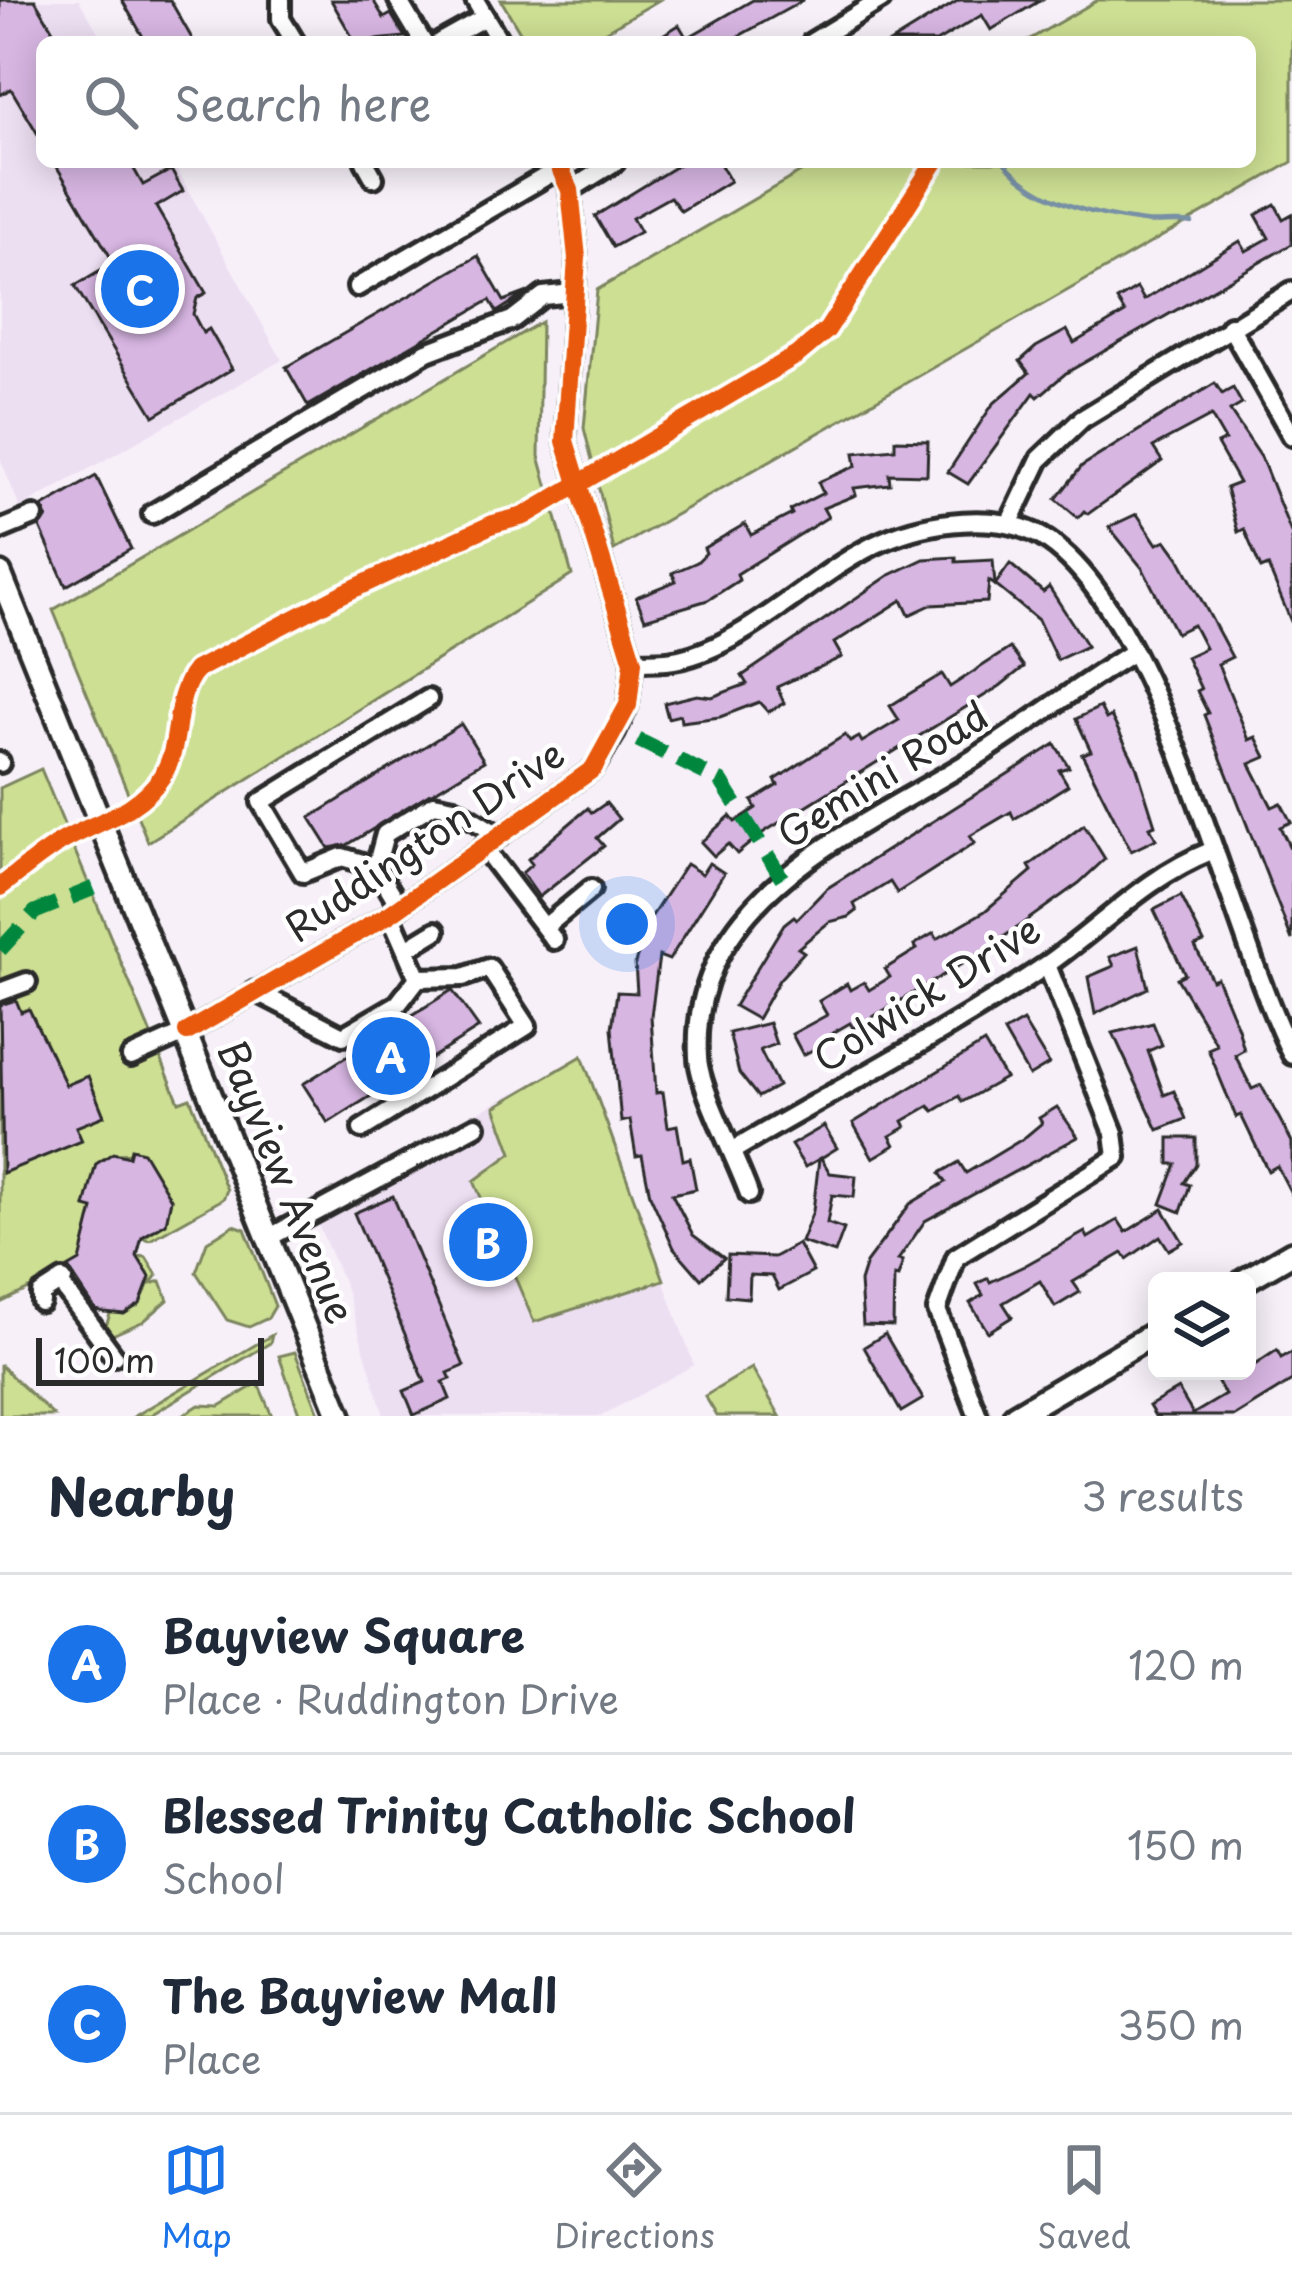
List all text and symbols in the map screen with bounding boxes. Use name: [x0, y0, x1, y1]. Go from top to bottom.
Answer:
search box: [36, 36, 1256, 168]
text: Search here: [174, 68, 431, 136]
icon: search: [78, 69, 144, 135]
pin: C: [101, 244, 179, 334]
street label: Gemini Road: [765, 685, 999, 861]
street label: Ruddington Drive: [272, 723, 575, 954]
your location: [597, 894, 657, 954]
street label: Colwick Drive: [801, 898, 1051, 1085]
pin: A: [352, 1011, 430, 1101]
street label: Bayview Avenue: [205, 1030, 372, 1332]
pin: B: [449, 1197, 527, 1287]
map controls: [1148, 1272, 1256, 1380]
button: layers: [1148, 1272, 1256, 1380]
scale bar: [36, 1332, 264, 1385]
text: 100 m: [54, 1334, 155, 1384]
text: Nearby: [48, 1456, 235, 1533]
text: 3 results: [1081, 1465, 1244, 1524]
text: Bayview Square: [162, 1600, 525, 1668]
text: A: [72, 1634, 102, 1693]
text: 120 m: [1128, 1634, 1244, 1693]
text: Place · Ruddington Drive: [162, 1668, 619, 1727]
text: Blessed Trinity Catholic School: [162, 1780, 855, 1848]
text: B: [74, 1814, 100, 1873]
text: 150 m: [1127, 1814, 1244, 1873]
text: School: [162, 1848, 285, 1907]
text: The Bayview Mall: [162, 1960, 557, 2028]
text: C: [72, 1994, 102, 2053]
text: 350 m: [1117, 1994, 1244, 2053]
text: Place: [162, 2028, 262, 2087]
tab: Map: [161, 2137, 232, 2259]
tab: Directions: [554, 2137, 715, 2259]
tab: Saved: [1037, 2137, 1131, 2259]

